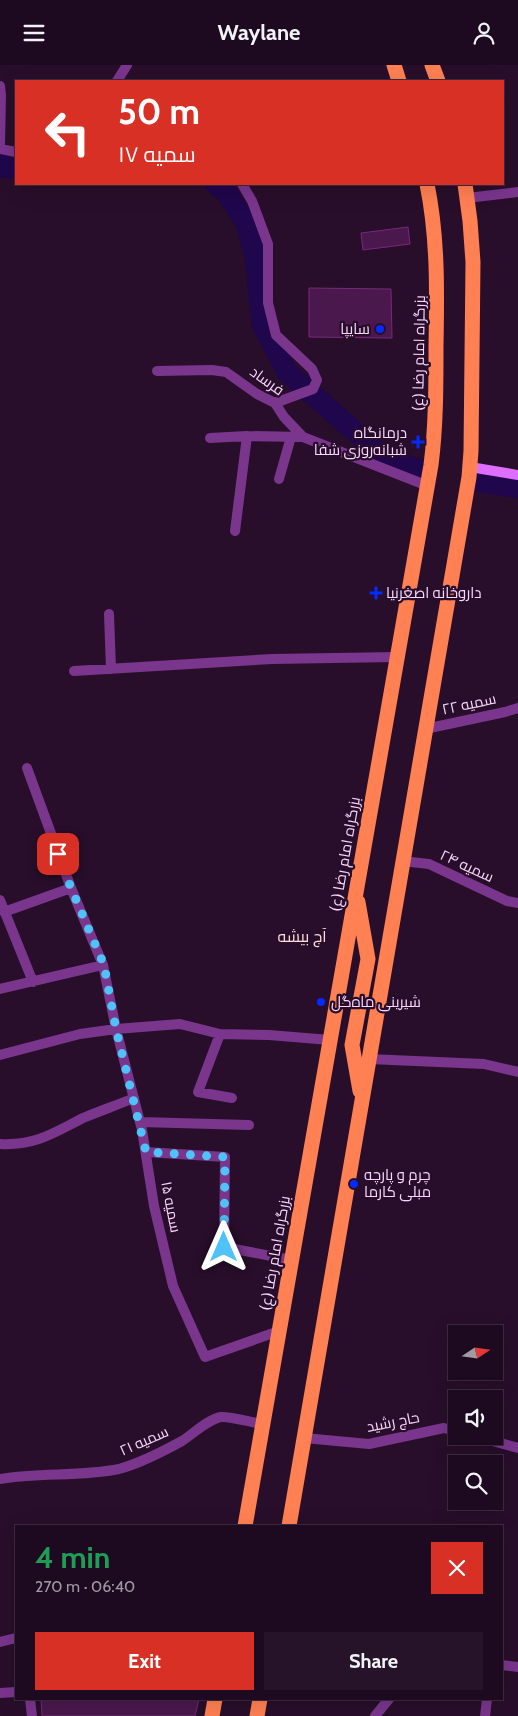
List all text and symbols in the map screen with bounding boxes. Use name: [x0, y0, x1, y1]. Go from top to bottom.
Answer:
icon: menu: [20, 19, 48, 47]
text: Waylane: [218, 19, 300, 46]
icon: person: [470, 19, 498, 47]
text: 50 m: [118, 90, 200, 133]
icon: left: [35, 100, 100, 165]
text: سمیه ۱۷: [118, 141, 196, 168]
street label: بزرگراه امام رضا (ع): [409, 295, 431, 411]
place label: سایپا: [340, 320, 370, 339]
marker: سایپا: [374, 323, 386, 335]
street label: فرساد: [246, 363, 288, 399]
place label: درمانگاه شبانه‌روزی شفا: [314, 424, 407, 460]
marker: درمانگاه شبانه‌روزی شفا: [411, 435, 425, 449]
place label: داروخانه اصغرنیا: [386, 584, 481, 602]
marker: داروخانه اصغرنیا: [370, 587, 382, 599]
street label: سمیه ۲۲: [440, 689, 498, 719]
street label: بزرگراه امام رضا (ع): [326, 795, 366, 913]
pin: [37, 833, 79, 875]
icon: arrive: [44, 840, 72, 868]
street label: سمیه ۲۴: [437, 846, 497, 886]
district label: آج بیشه: [277, 927, 327, 948]
place label: شیرینی ماه‌گل: [331, 993, 421, 1012]
marker: شیرینی ماه‌گل: [315, 996, 327, 1008]
place label: چرم و پارچه مبلی کارما: [364, 1166, 431, 1202]
marker: چرم و پارچه مبلی کارما: [348, 1178, 360, 1190]
street label: سمیه ۱۵: [157, 1180, 185, 1234]
street label: بزرگراه امام رضا (ع): [256, 1194, 296, 1312]
position arrow: [197, 1220, 249, 1272]
north arrow: [448, 1325, 502, 1380]
map controls: [448, 1325, 503, 1510]
button: sound: [448, 1390, 503, 1445]
street label: حاج رشید: [365, 1408, 421, 1438]
street label: سمیه ۲۱: [117, 1422, 171, 1460]
button: search: [448, 1455, 503, 1510]
text: 4 min: [35, 1539, 110, 1576]
button: close: [431, 1542, 483, 1594]
text: 270 m · 06:40: [35, 1577, 135, 1596]
button: Exit: [35, 1632, 254, 1690]
button: Share: [264, 1632, 483, 1690]

